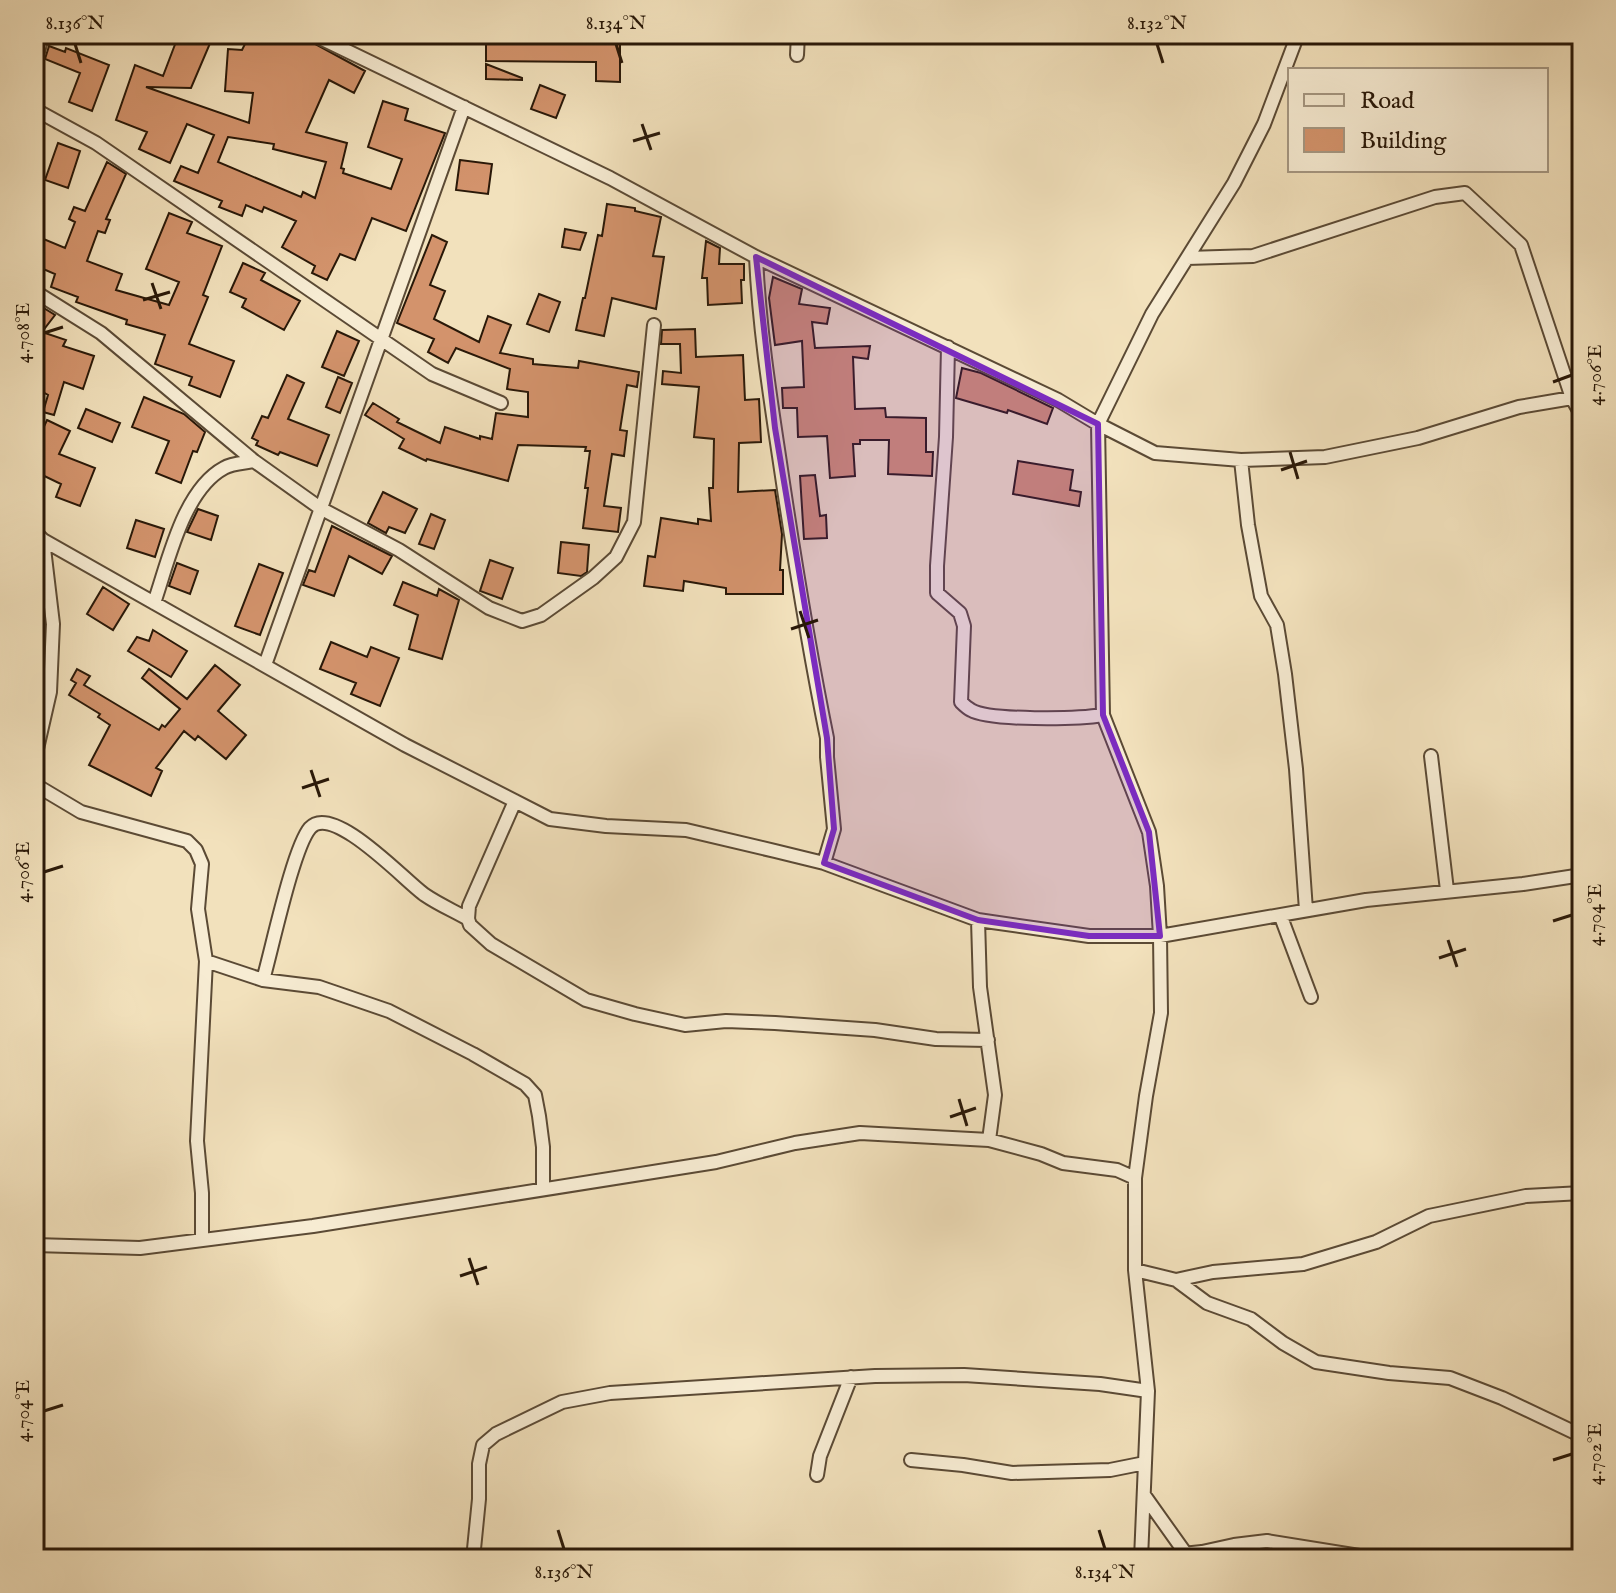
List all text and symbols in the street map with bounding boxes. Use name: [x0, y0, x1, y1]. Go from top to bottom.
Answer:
text: 8.136°N: [45, 11, 105, 36]
text: 8.134°N: [586, 11, 646, 36]
text: 8.132°N: [1127, 11, 1187, 36]
legend: [1288, 68, 1548, 172]
text: Road: [1360, 86, 1414, 117]
text: Building: [1360, 126, 1447, 157]
text: 4.708°E: [11, 303, 36, 363]
text: 4.706°E: [1583, 344, 1608, 406]
text: 4.706°E: [11, 841, 36, 903]
text: 4.704°E: [1583, 884, 1608, 946]
text: 4.704°E: [11, 1380, 36, 1442]
text: 4.702°E: [1583, 1423, 1608, 1485]
text: 8.136°N: [534, 1560, 594, 1585]
text: 8.134°N: [1075, 1560, 1135, 1585]

